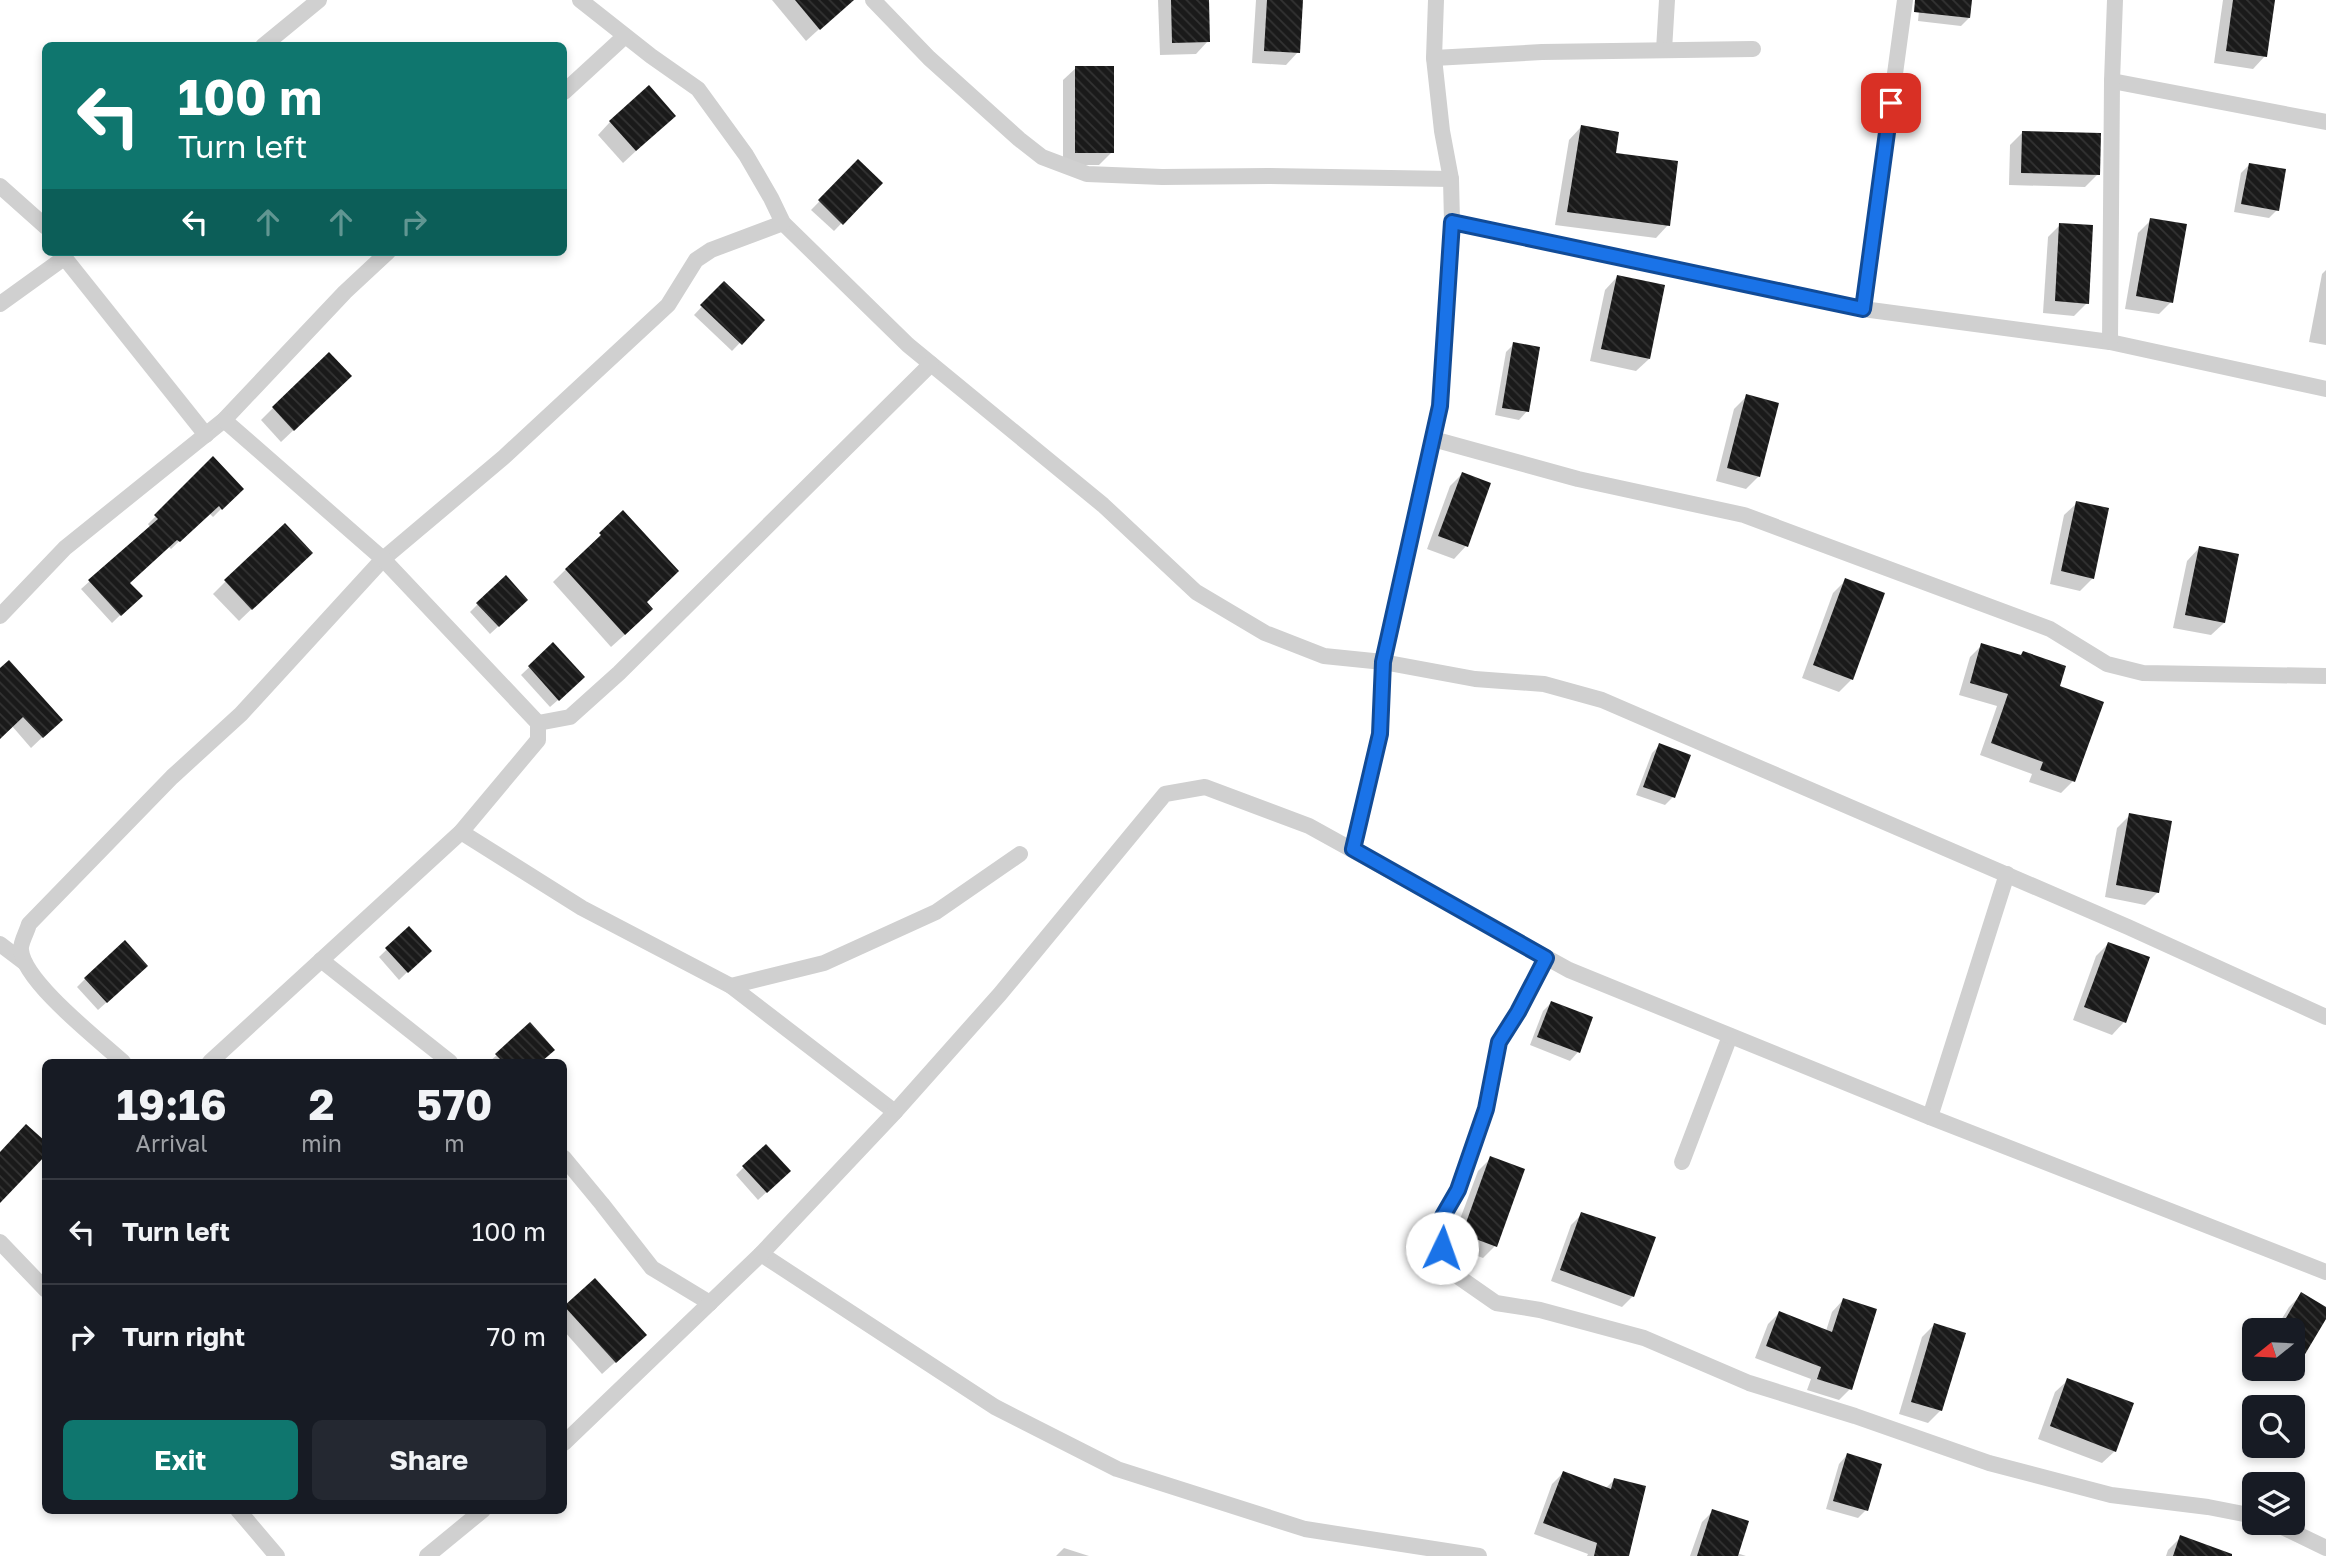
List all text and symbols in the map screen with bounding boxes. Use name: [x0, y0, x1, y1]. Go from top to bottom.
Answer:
text: 100 m: [178, 67, 322, 126]
icon: left: [63, 70, 154, 161]
pin: [1861, 73, 1921, 133]
icon: arrive: [1872, 84, 1910, 122]
text: Turn left: [178, 127, 307, 165]
icon: left: [176, 203, 214, 241]
icon: ahead: [249, 203, 287, 241]
icon: ahead: [322, 203, 360, 241]
icon: right: [395, 203, 433, 241]
text: 19:16: [117, 1079, 227, 1129]
text: 2: [309, 1079, 334, 1129]
text: 570: [417, 1079, 492, 1129]
text: Arrival: [136, 1129, 208, 1157]
text: min: [301, 1129, 342, 1157]
text: m: [444, 1129, 465, 1157]
position arrow: [1405, 1211, 1479, 1285]
icon: left: [63, 1213, 101, 1251]
text: Turn left: [122, 1216, 230, 1247]
text: 100 m: [472, 1216, 546, 1247]
icon: right: [63, 1318, 101, 1356]
north arrow: [2242, 1318, 2305, 1381]
map controls: [2242, 1318, 2305, 1535]
text: Turn right: [122, 1321, 245, 1352]
text: 70 m: [487, 1321, 546, 1352]
button: search: [2242, 1395, 2305, 1458]
button: Exit: [63, 1420, 298, 1500]
button: Share: [312, 1420, 546, 1500]
button: layers: [2242, 1472, 2305, 1535]

